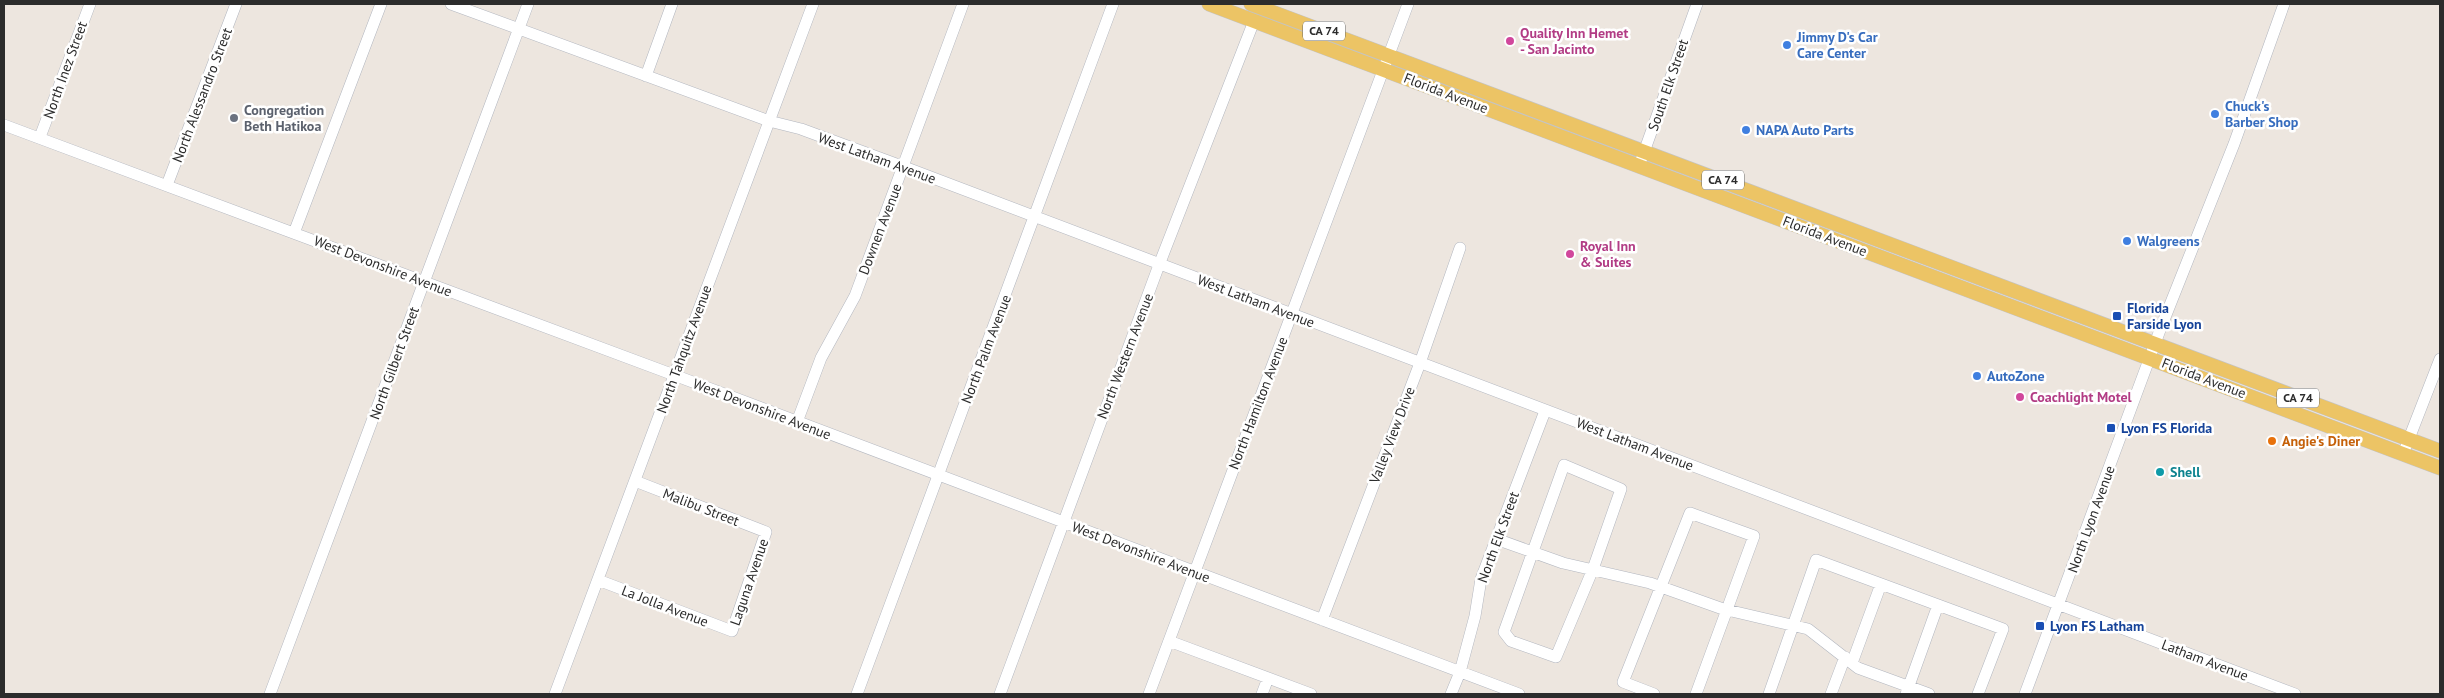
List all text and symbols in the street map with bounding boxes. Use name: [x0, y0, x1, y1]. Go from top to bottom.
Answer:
street label: North Inez Street: [39, 19, 91, 121]
road number: CA 74: [1303, 22, 1345, 40]
place label: Quality Inn Hemet - San Jacinto: [1520, 24, 1628, 58]
street label: North Alessandro Street: [168, 25, 236, 165]
place label: Jimmy D's Car Care Center: [1796, 28, 1878, 62]
marker: Quality Inn Hemet - San Jacinto: [1504, 35, 1516, 47]
street label: South Elk Street: [1644, 36, 1692, 133]
marker: Jimmy D's Car Care Center: [1781, 39, 1793, 51]
street label: Florida Avenue: [1401, 69, 1491, 117]
place label: Chuck's Barber Shop: [2225, 97, 2299, 131]
place label: Congregation Beth Hatikoa: [244, 101, 324, 135]
marker: Chuck's Barber Shop: [2209, 108, 2221, 120]
marker: Congregation Beth Hatikoa: [228, 112, 240, 124]
place label: NAPA Auto Parts: [1756, 121, 1854, 139]
marker: NAPA Auto Parts: [1740, 124, 1752, 136]
street label: West Latham Avenue: [816, 128, 938, 188]
road number: CA 74: [1702, 170, 1744, 190]
street label: Downen Avenue: [854, 181, 906, 277]
street label: Florida Avenue: [1780, 212, 1870, 260]
street label: West Devonshire Avenue: [311, 231, 455, 301]
place label: Walgreens: [2137, 232, 2200, 250]
marker: Walgreens: [2121, 235, 2133, 247]
place label: Royal Inn & Suites: [1580, 237, 1636, 271]
marker: Royal Inn & Suites: [1564, 248, 1576, 260]
street label: West Latham Avenue: [1195, 270, 1317, 332]
street label: North Tahquitz Avenue: [652, 282, 716, 416]
street label: North Western Avenue: [1093, 291, 1157, 421]
street label: North Palm Avenue: [957, 292, 1015, 406]
place label: Florida Farside Lyon: [2127, 299, 2202, 333]
street label: North Gilbert Street: [365, 304, 423, 422]
marker: Florida Farside Lyon: [2111, 310, 2123, 322]
street label: North Hamilton Avenue: [1224, 334, 1292, 472]
street label: Florida Avenue: [2159, 354, 2249, 402]
place label: AutoZone: [1987, 367, 2045, 385]
marker: AutoZone: [1971, 370, 1983, 382]
street label: West Devonshire Avenue: [690, 374, 834, 444]
street label: Valley View Drive: [1365, 384, 1419, 487]
place label: Coachlight Motel: [2030, 388, 2133, 406]
road number: CA 74: [2277, 388, 2319, 408]
marker: Coachlight Motel: [2014, 391, 2026, 403]
street label: West Latham Avenue: [1574, 413, 1696, 475]
place label: Lyon FS Florida: [2121, 419, 2212, 437]
marker: Lyon FS Florida: [2105, 422, 2117, 434]
place label: Angie's Diner: [2282, 432, 2360, 450]
marker: Angie's Diner: [2266, 435, 2278, 447]
street label: North Lyon Avenue: [2063, 463, 2119, 575]
place label: Shell: [2170, 463, 2201, 481]
marker: Shell: [2154, 466, 2166, 478]
street label: Malibu Street: [660, 484, 742, 530]
street label: North Elk Street: [1473, 489, 1523, 585]
street label: West Devonshire Avenue: [1069, 517, 1213, 587]
street label: Laguna Avenue: [726, 536, 772, 628]
street label: La Jolla Avenue: [619, 581, 711, 631]
place label: Lyon FS Latham: [2050, 617, 2144, 635]
marker: Lyon FS Latham: [2034, 620, 2046, 632]
street label: Latham Avenue: [2159, 635, 2251, 685]

